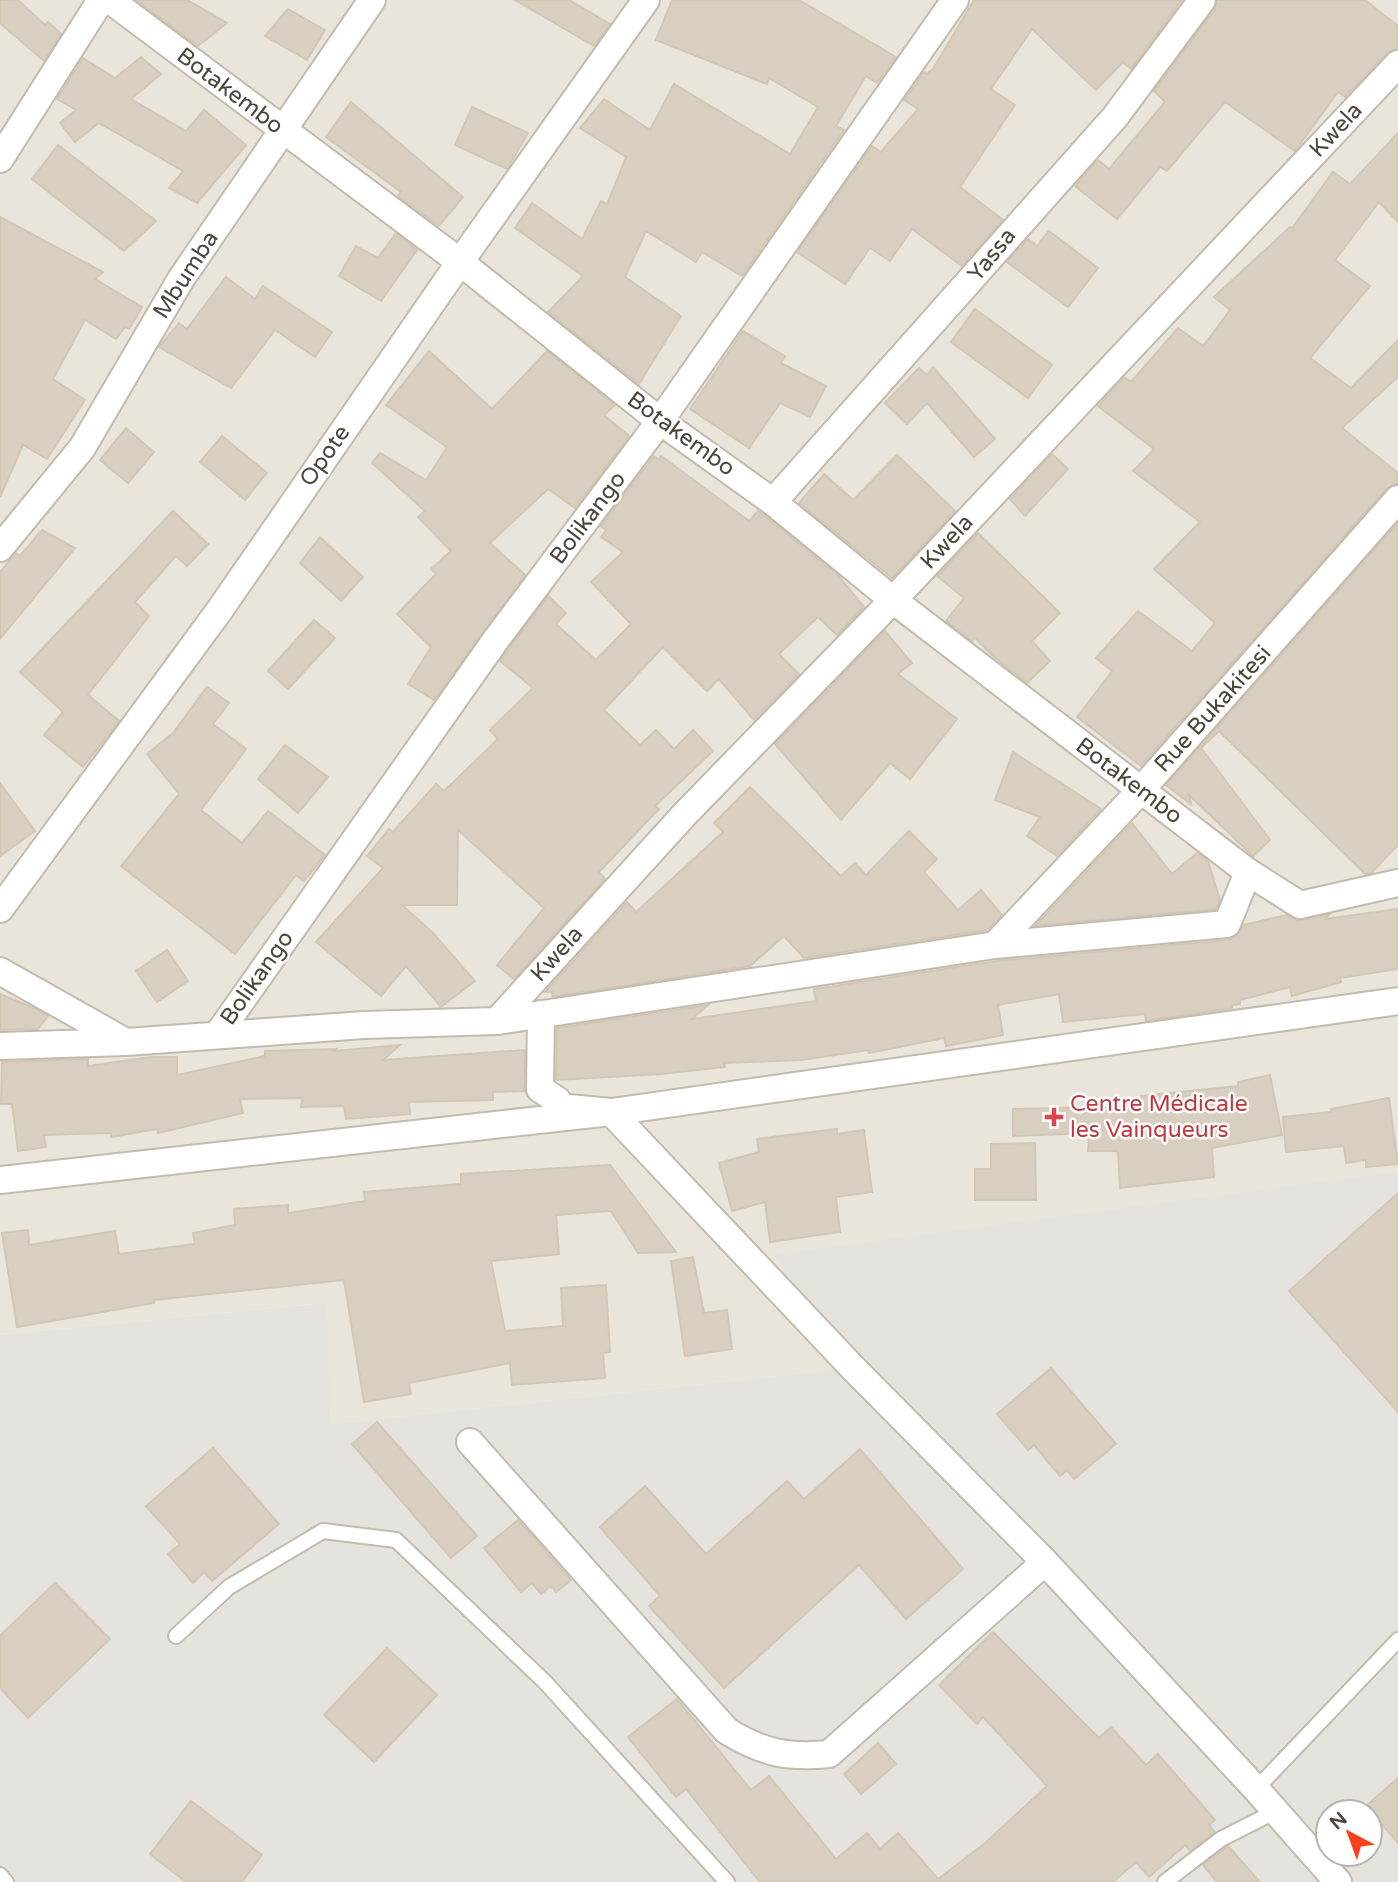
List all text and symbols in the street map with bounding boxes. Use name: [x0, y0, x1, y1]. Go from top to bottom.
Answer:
street label: Botakembo: [171, 42, 289, 140]
street label: Kwela: [1304, 97, 1368, 163]
street label: Yassa: [962, 223, 1022, 287]
street label: Mbumba: [147, 226, 225, 324]
street label: Botakembo: [622, 386, 740, 482]
street label: Opote: [294, 420, 356, 492]
street label: Bolikango: [544, 466, 632, 570]
street label: Kwela: [915, 509, 979, 575]
street label: Rue Bukakitesi: [1149, 640, 1277, 778]
street label: Botakembo: [1070, 732, 1188, 830]
street label: Kwela: [525, 920, 589, 988]
street label: Bolikango: [214, 925, 300, 1031]
place label: Centre Médicale les Vainqueurs: [1070, 1090, 1248, 1144]
marker: Centre Médicale les Vainqueurs: [1044, 1107, 1064, 1127]
north arrow: [1314, 1798, 1384, 1868]
text: N: [1326, 1808, 1351, 1834]

